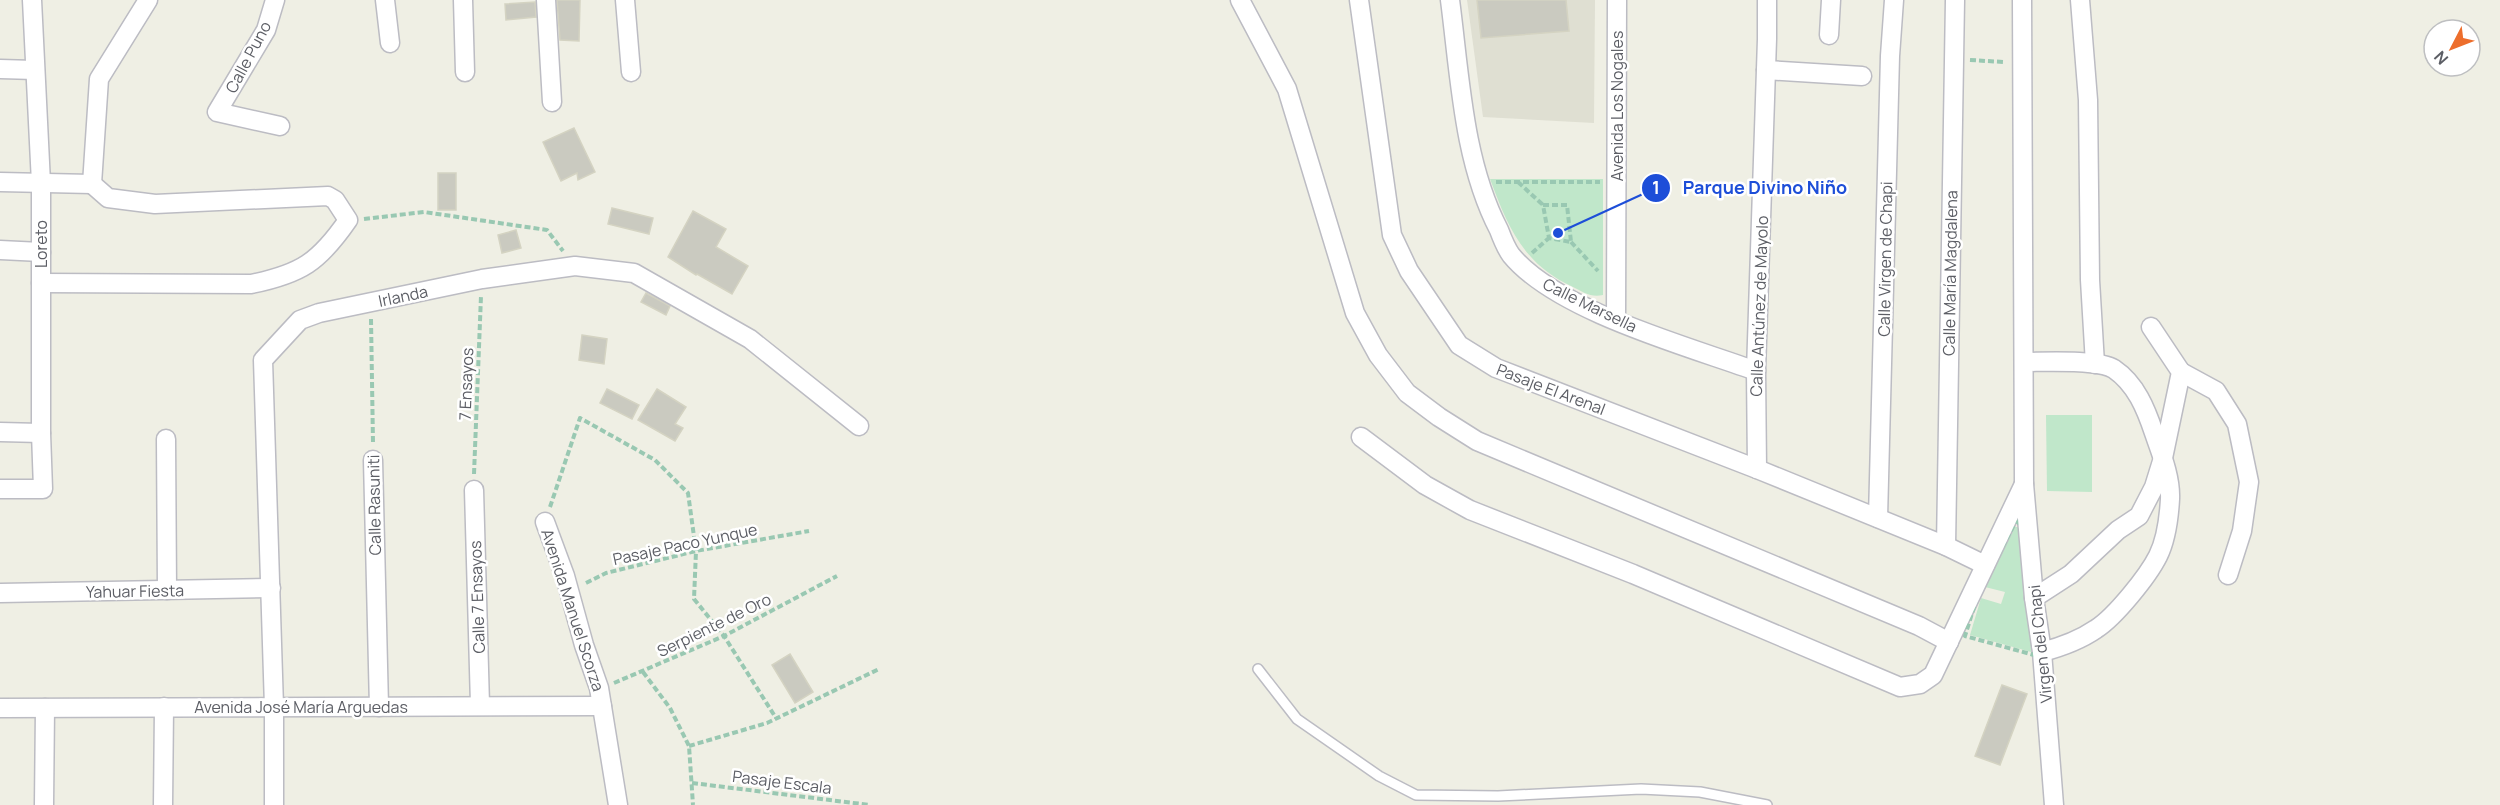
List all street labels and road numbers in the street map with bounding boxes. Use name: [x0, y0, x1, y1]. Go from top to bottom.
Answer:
street label: Calle Puno: [220, 17, 276, 97]
street label: Avenida Los Nogales: [1606, 31, 1628, 181]
street label: Calle Virgen de Chapi: [1873, 181, 1897, 337]
street label: Calle María Magdalena: [1938, 190, 1962, 356]
street label: Calle Antúnez de Mayolo: [1745, 215, 1773, 397]
street label: Loreto: [30, 220, 52, 268]
street label: Calle Marsella: [1539, 273, 1641, 337]
street label: Irlanda: [376, 280, 430, 312]
street label: 7 Ensayos: [454, 347, 478, 421]
street label: Pasaje El Arenal: [1493, 358, 1609, 420]
street label: Calle Rasuniti: [362, 455, 386, 555]
street label: Pasaje Paco Yunque: [611, 518, 759, 570]
street label: Avenida Manuel Scorza: [536, 526, 610, 694]
street label: Calle 7 Ensayos: [464, 540, 490, 654]
street label: Yahuar Fiesta: [86, 579, 184, 603]
street label: Virgen del Chapi: [2023, 584, 2057, 704]
street label: Serpiente de Oro: [653, 588, 775, 662]
street label: Avenida José María Arguedas: [194, 696, 408, 718]
street label: Pasaje Escala: [731, 765, 833, 799]

